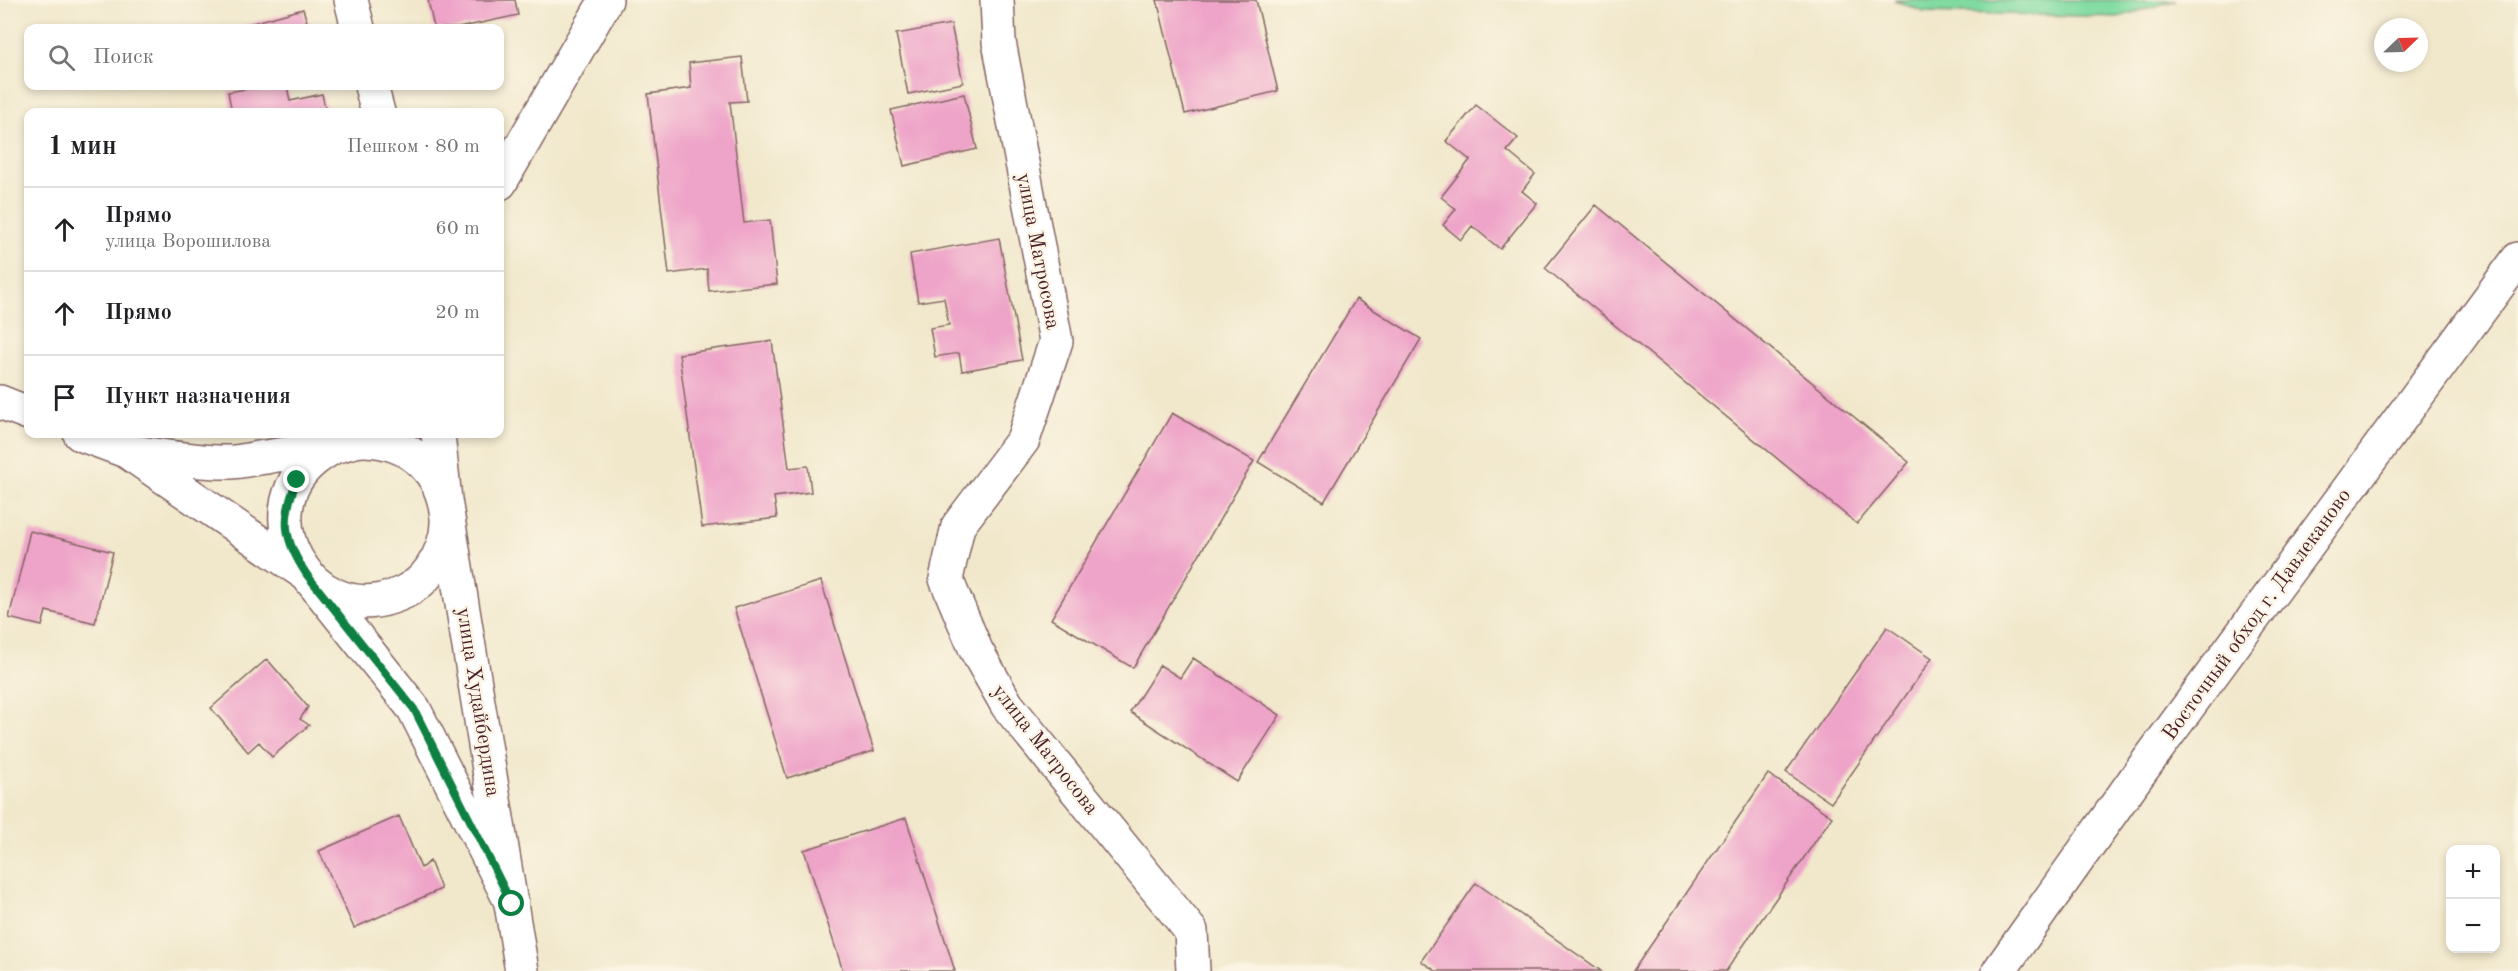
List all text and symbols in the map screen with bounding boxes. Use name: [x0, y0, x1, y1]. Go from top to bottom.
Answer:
north arrow: [2374, 18, 2428, 72]
search box: [24, 24, 504, 90]
icon: search: [45, 41, 78, 74]
text: Поиск: [93, 46, 154, 68]
text: 1 мин: [48, 134, 117, 160]
text: Пешком · 80 m: [347, 137, 480, 157]
street label: улица Матросова: [1012, 171, 1063, 331]
text: Прямо: [105, 205, 172, 227]
icon: ahead: [48, 213, 81, 246]
text: 60 m: [435, 219, 480, 239]
text: улица Ворошилова: [105, 232, 271, 252]
icon: ahead: [48, 297, 81, 330]
text: Прямо: [105, 302, 172, 324]
text: 20 m: [435, 303, 480, 323]
icon: arrive: [48, 381, 81, 414]
text: Пункт назначения: [105, 386, 291, 408]
route end: [283, 466, 309, 492]
street label: Восточный обход г. Давлеканово: [2159, 485, 2355, 744]
street label: улица Худайбердина: [452, 606, 503, 798]
street label: улица Матросова: [988, 681, 1102, 819]
map controls: [2446, 845, 2500, 953]
button: +: [2446, 845, 2500, 899]
route start: [498, 890, 524, 916]
button: −: [2446, 899, 2500, 953]

